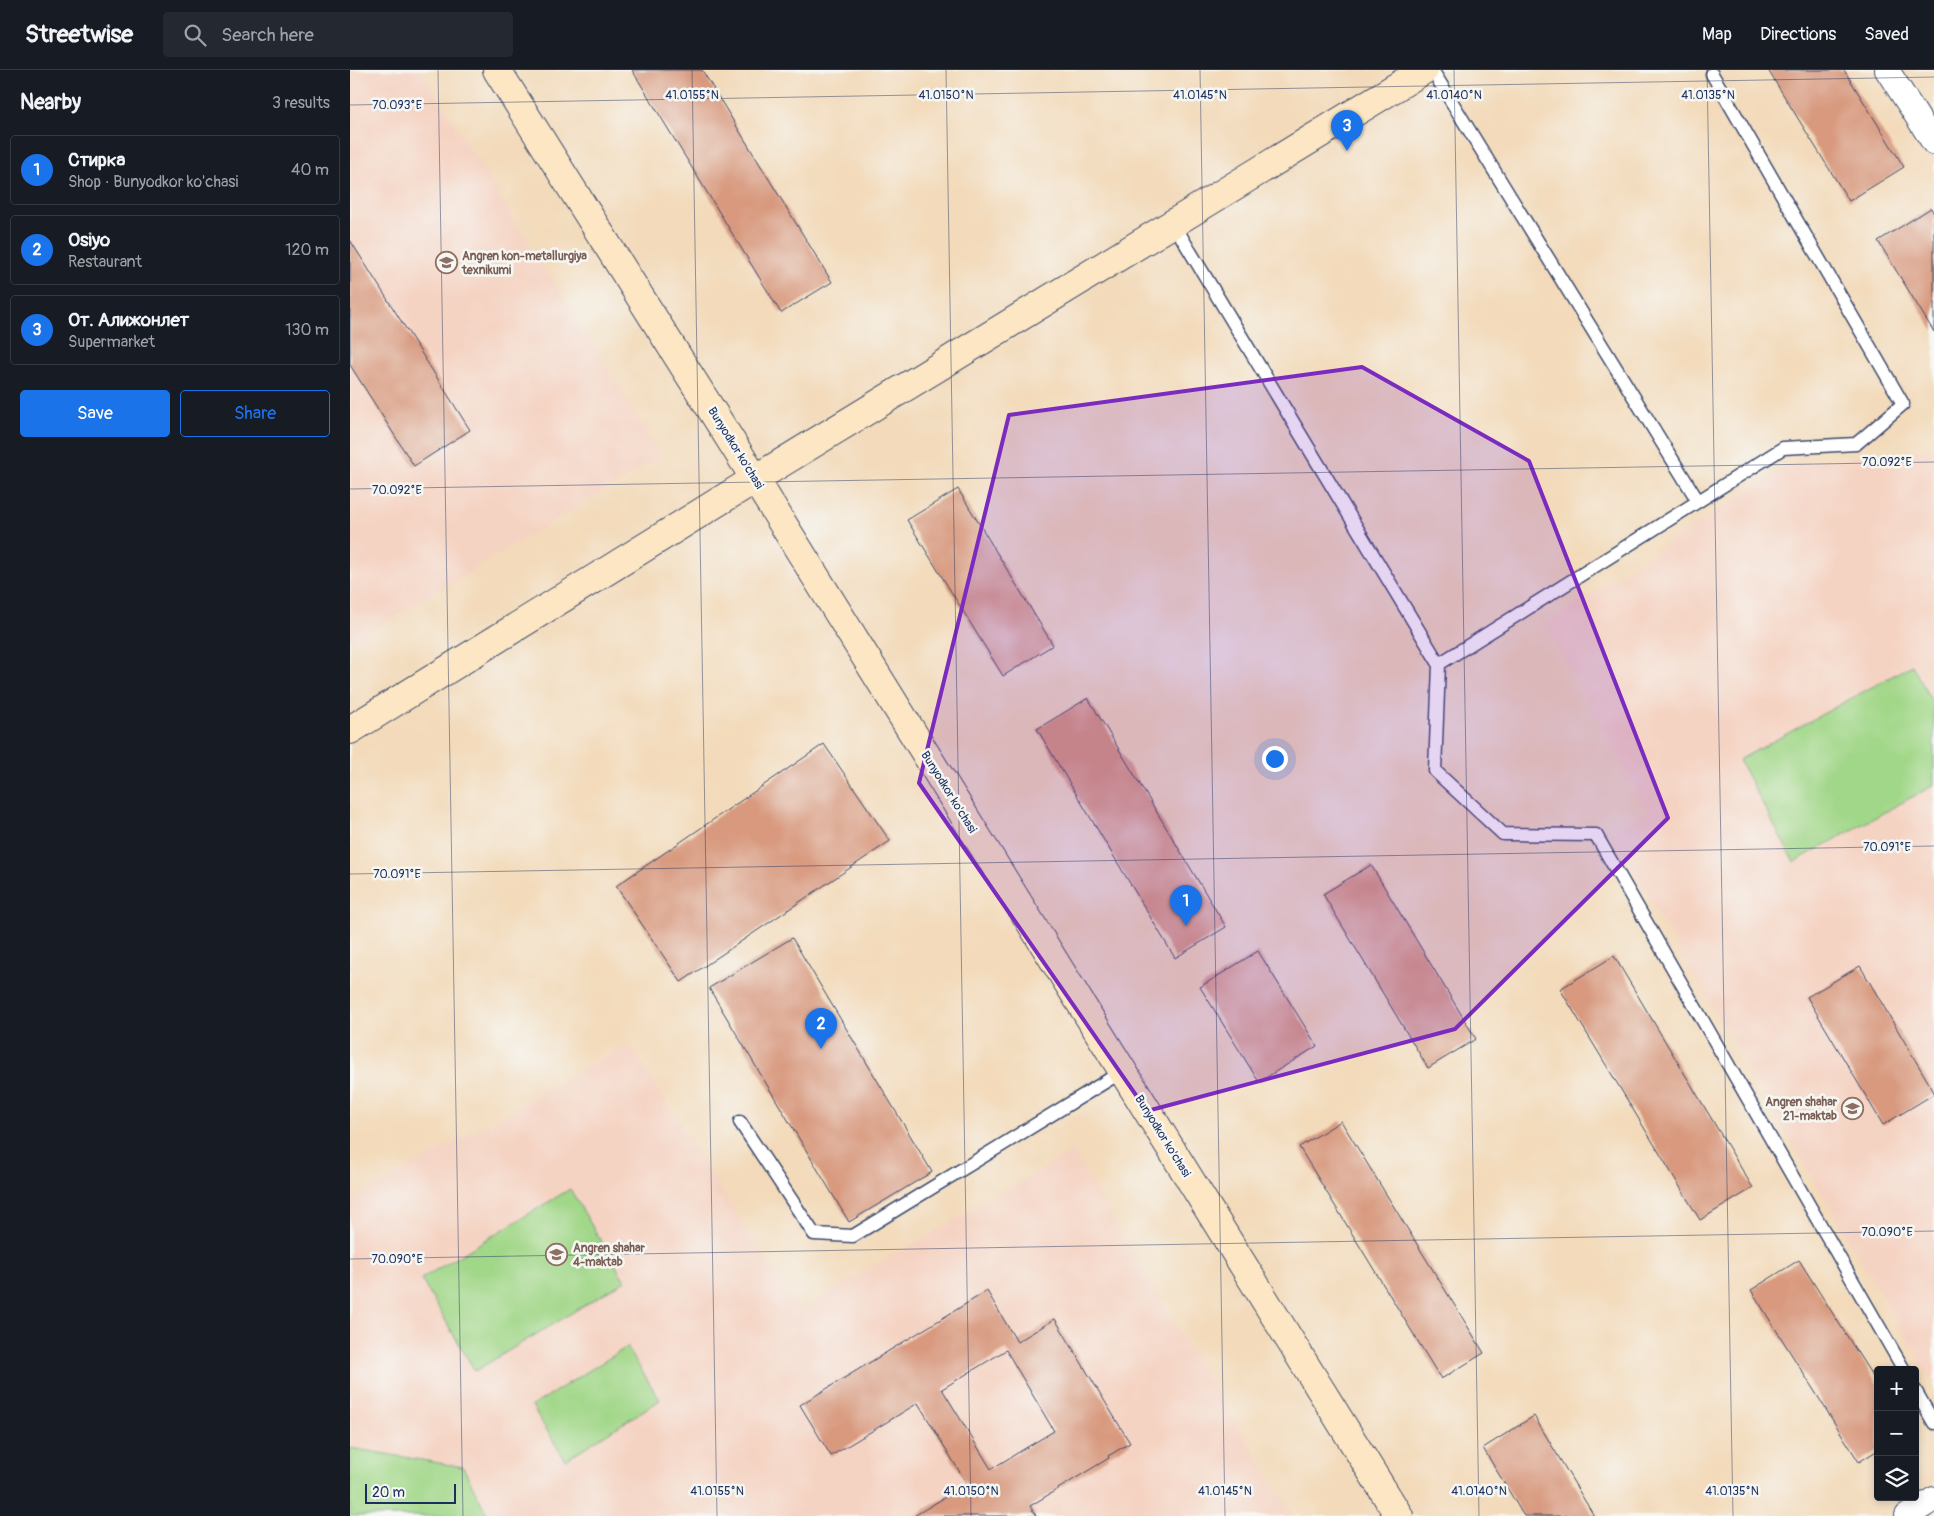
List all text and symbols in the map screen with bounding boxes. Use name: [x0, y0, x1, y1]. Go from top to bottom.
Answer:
search box: [163, 12, 513, 57]
text: Streetwise: [25, 20, 133, 49]
icon: search: [181, 21, 209, 49]
text: Search here: [221, 23, 314, 47]
text: Map: [1702, 23, 1732, 46]
text: Directions: [1760, 23, 1836, 46]
text: Saved: [1864, 23, 1909, 46]
text: 41.0155°N: [665, 88, 719, 103]
text: 41.0150°N: [918, 88, 974, 103]
text: 41.0145°N: [1173, 88, 1227, 103]
text: 41.0140°N: [1426, 88, 1482, 103]
text: 41.0135°N: [1681, 88, 1735, 103]
text: Nearby: [20, 89, 81, 116]
text: 3 results: [272, 93, 330, 113]
text: 70.093°E: [372, 98, 422, 113]
pin: 3: [1331, 110, 1363, 151]
text: Стирка: [68, 148, 125, 172]
text: 1: [34, 160, 40, 180]
text: 40 m: [291, 160, 329, 180]
text: Shop · Bunyodkor ko'chasi: [68, 172, 238, 192]
text: Osiyo: [68, 228, 110, 252]
text: 2: [33, 240, 41, 260]
text: 120 m: [285, 240, 329, 260]
place label: Angren kon-metallurgiya texnikumi: [461, 249, 587, 278]
school or university icon: Angren kon-metallurgiya texnikumi: [434, 251, 458, 275]
text: Restaurant: [68, 252, 142, 272]
text: От. Алижонлет: [68, 308, 189, 332]
text: 3: [33, 320, 41, 340]
text: 130 m: [285, 320, 329, 340]
text: Supermarket: [68, 332, 155, 352]
button: Save: [20, 390, 170, 437]
button: Share: [180, 390, 330, 437]
street label: Bunyodkor ko'chasi: [704, 405, 767, 492]
text: 70.092°E: [1862, 455, 1912, 470]
text: 70.092°E: [372, 483, 422, 498]
your location: [1262, 746, 1288, 772]
street label: Bunyodkor ko'chasi: [917, 749, 980, 836]
text: 70.091°E: [1863, 840, 1911, 855]
text: 70.091°E: [373, 867, 421, 882]
pin: 1: [1170, 885, 1202, 926]
pin: 2: [805, 1008, 837, 1049]
street label: Bunyodkor ko'chasi: [1131, 1093, 1194, 1180]
place label: Angren shahar 21-maktab: [1765, 1095, 1838, 1124]
school or university icon: Angren shahar 21-maktab: [1841, 1097, 1865, 1121]
text: 70.090°E: [1861, 1225, 1913, 1240]
place label: Angren shahar 4-maktab: [572, 1241, 646, 1270]
school or university icon: Angren shahar 4-maktab: [545, 1243, 569, 1267]
text: 70.090°E: [371, 1252, 423, 1267]
map controls: [1874, 1366, 1919, 1501]
button: +: [1874, 1366, 1919, 1411]
button: −: [1874, 1411, 1919, 1456]
button: layers: [1874, 1456, 1919, 1501]
scale bar: [365, 1481, 456, 1504]
text: 20 m: [372, 1484, 405, 1501]
text: 41.0155°N: [690, 1484, 744, 1499]
text: 41.0150°N: [943, 1484, 999, 1499]
text: 41.0145°N: [1198, 1484, 1252, 1499]
text: 41.0140°N: [1451, 1484, 1507, 1499]
text: 41.0135°N: [1705, 1484, 1759, 1499]

